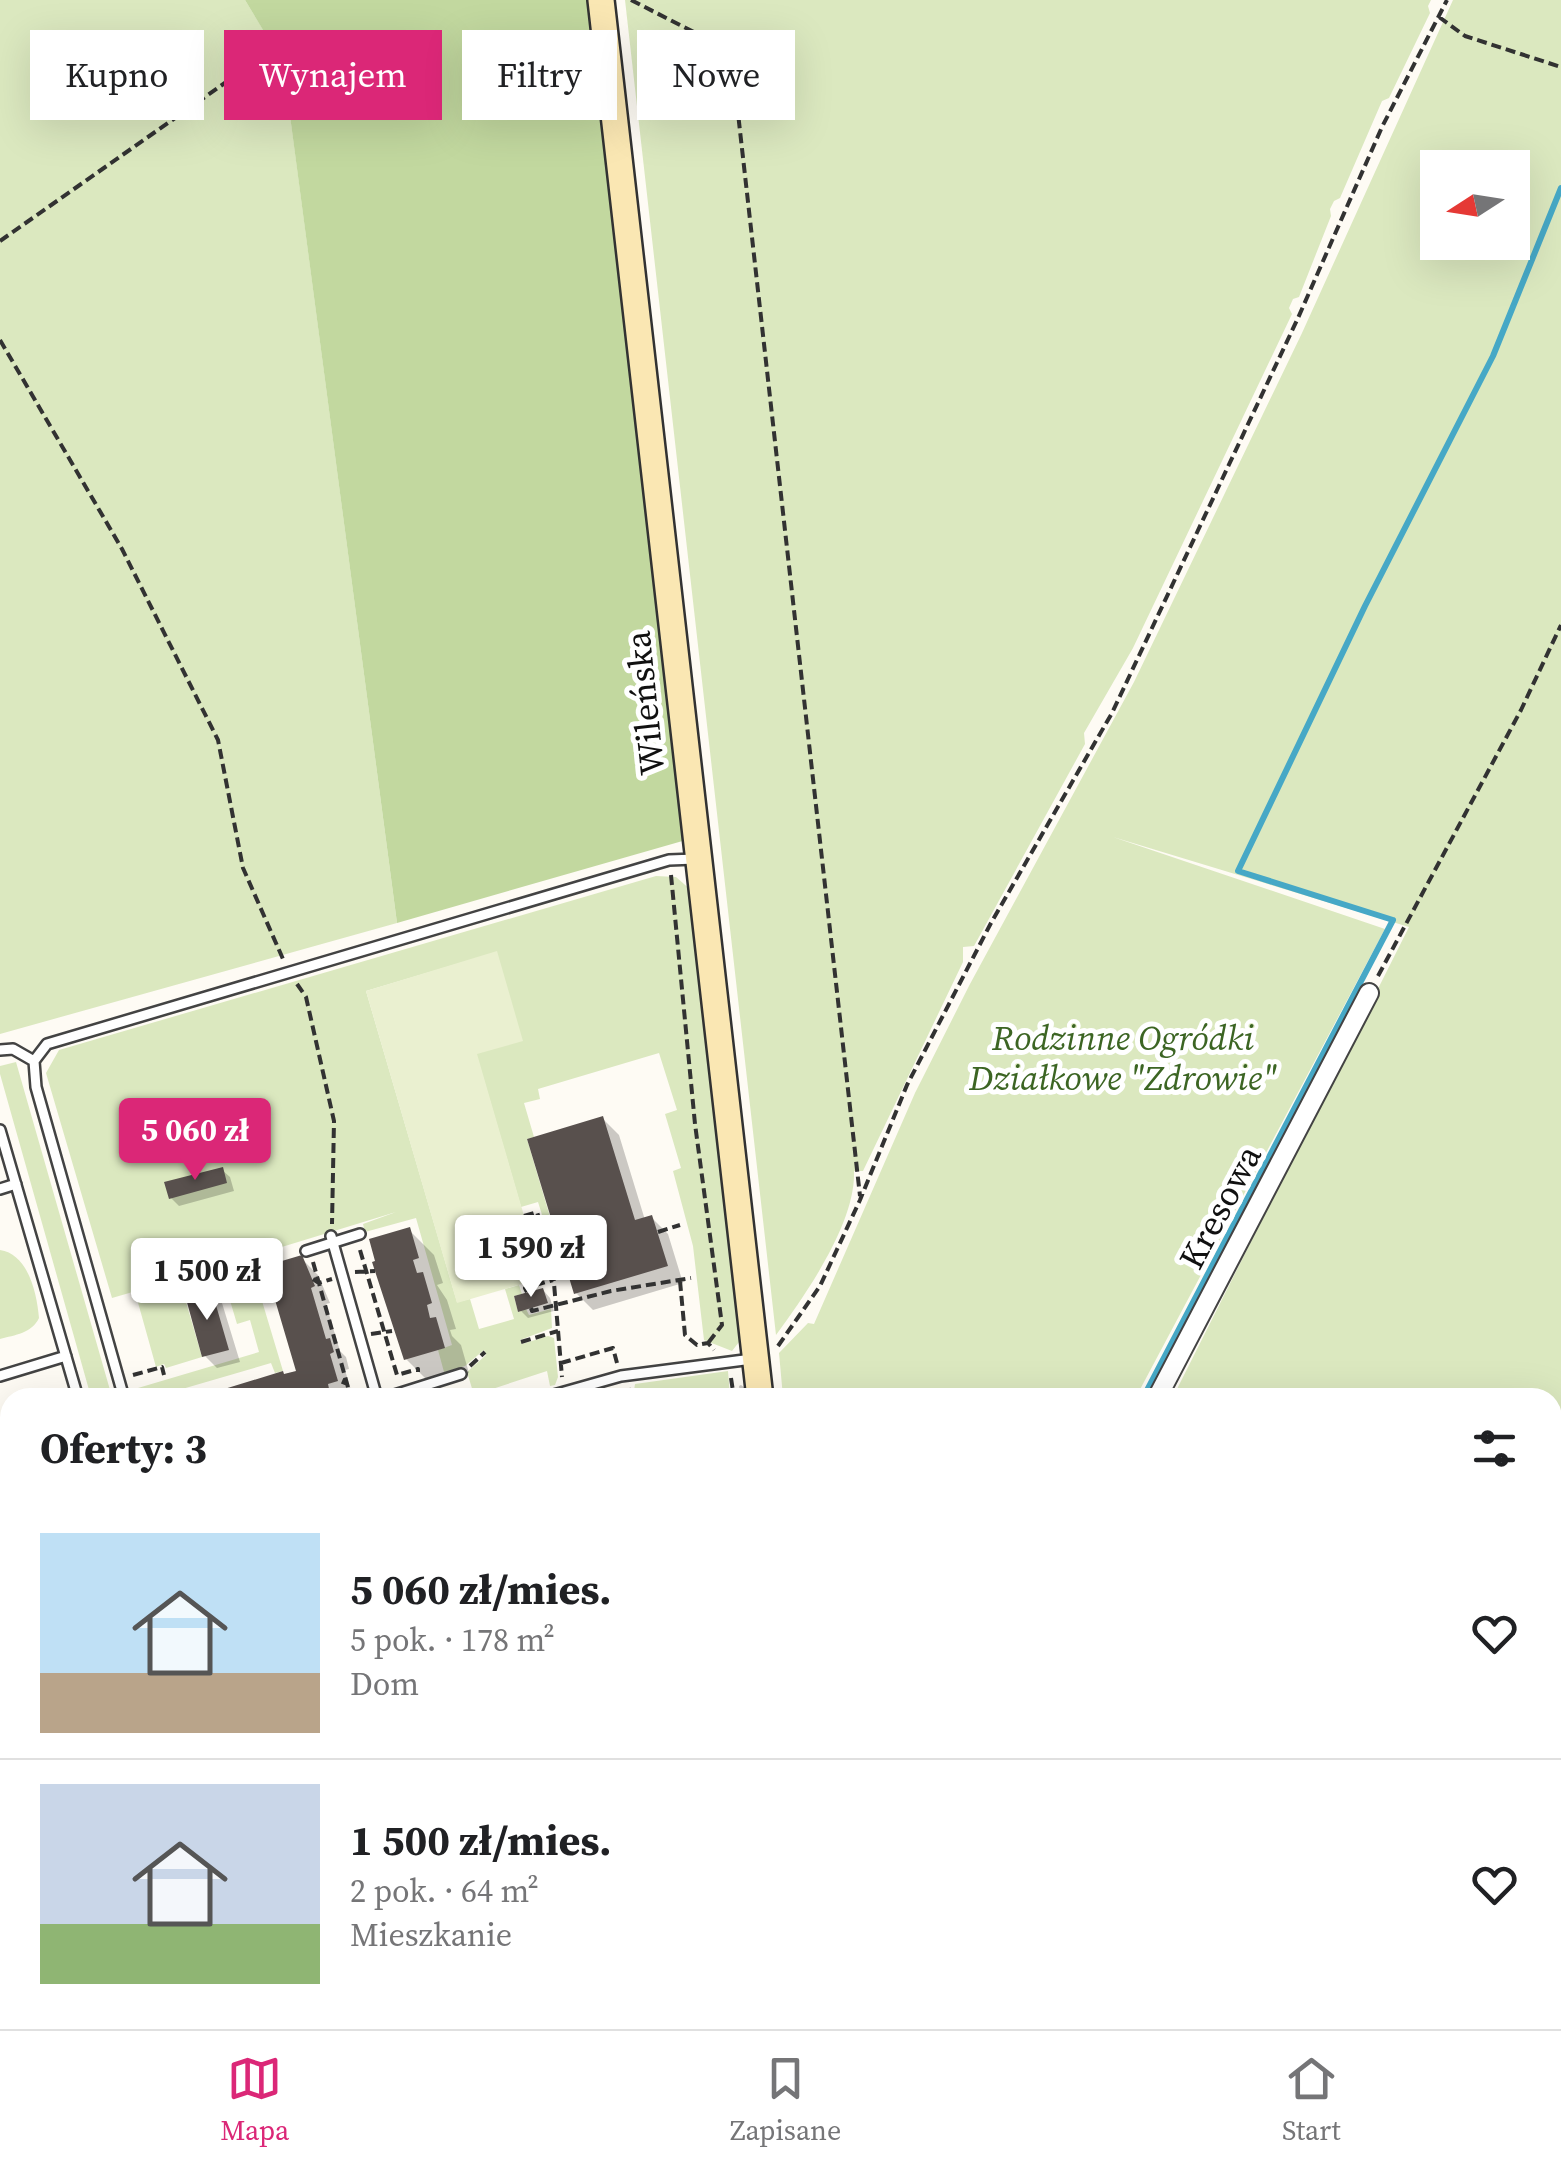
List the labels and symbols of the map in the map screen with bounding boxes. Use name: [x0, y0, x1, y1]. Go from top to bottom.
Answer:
north arrow: [1420, 150, 1530, 260]
street label: Wileńska: [614, 628, 676, 777]
park label: Rodzinne Ogródki Działkowe "Zdrowie": [968, 1014, 1277, 1102]
pin: 5 060 zł: [92, 1098, 298, 1183]
street label: Kresowa: [1167, 1136, 1273, 1277]
pin: 1 590 zł: [428, 1215, 634, 1300]
pin: 1 500 zł: [104, 1238, 310, 1323]

